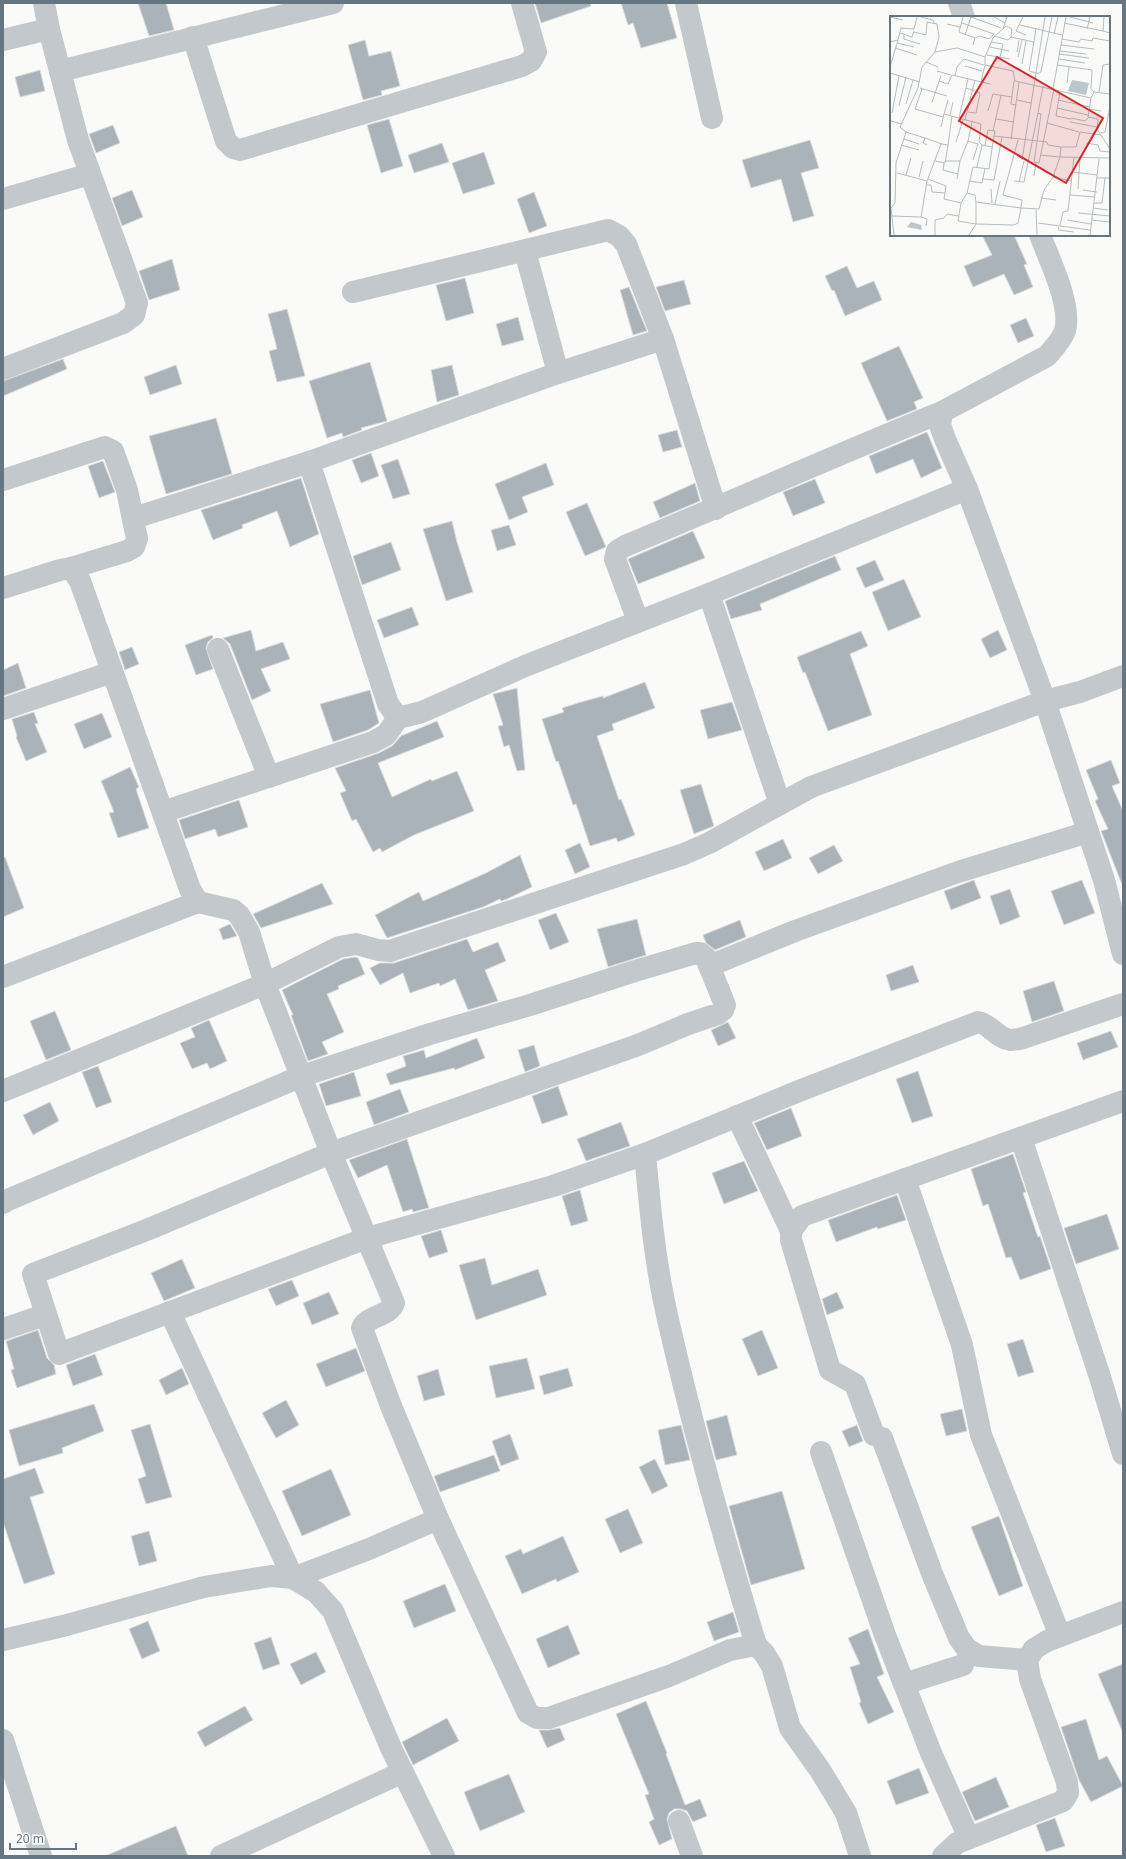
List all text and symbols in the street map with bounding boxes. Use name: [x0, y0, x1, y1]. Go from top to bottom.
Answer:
inset map: [890, 16, 1110, 236]
scale bar: [10, 1825, 76, 1851]
text: 20 m: [16, 1830, 44, 1847]

